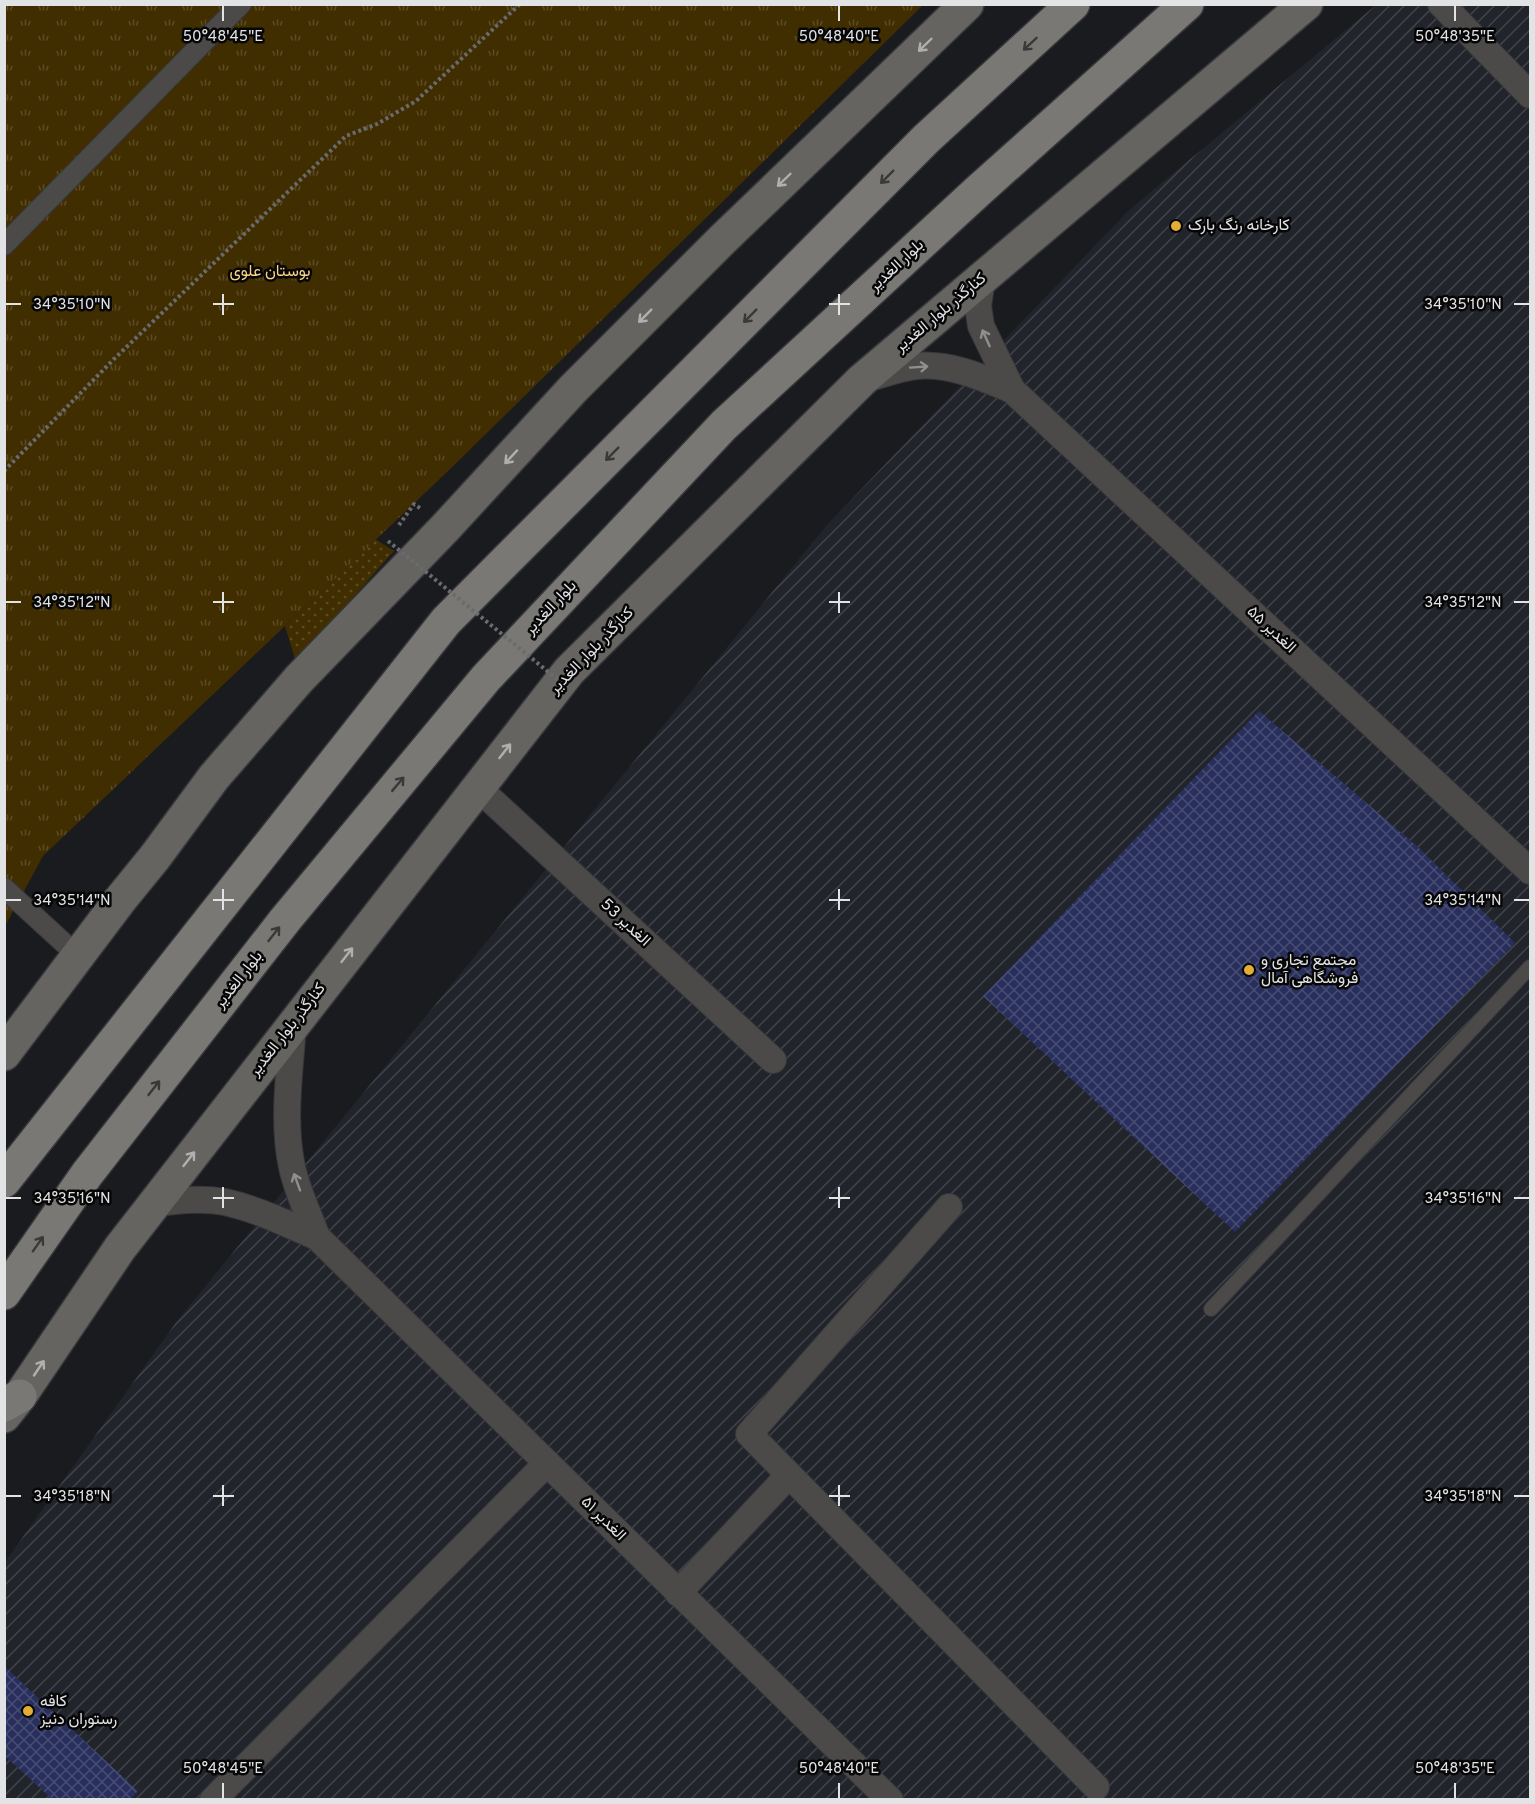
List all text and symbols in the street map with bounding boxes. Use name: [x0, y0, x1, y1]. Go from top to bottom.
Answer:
text: 50°48'45"E: [183, 28, 263, 47]
text: 50°48'40"E: [799, 28, 879, 47]
text: 50°48'35"E: [1415, 28, 1495, 47]
one-way arrow: [917, 37, 932, 52]
one-way arrow: [1022, 37, 1037, 51]
one-way arrow: [880, 170, 895, 185]
one-way arrow: [777, 172, 792, 187]
place label: کارخانه رنگ بارک: [1188, 216, 1290, 236]
marker: کارخانه رنگ بارک: [1169, 219, 1183, 233]
street label: بلوار الغدیر: [865, 236, 929, 297]
park label: بوستان علوی: [229, 262, 311, 282]
street label: کنارگذر بلوار الغدیر: [890, 269, 991, 358]
text: 34°35'10"N: [33, 296, 111, 315]
text: 34°35'10"N: [1424, 296, 1502, 315]
one-way arrow: [742, 308, 757, 323]
one-way arrow: [638, 309, 653, 324]
one-way arrow: [980, 329, 991, 347]
one-way arrow: [908, 362, 928, 373]
one-way arrow: [605, 446, 620, 461]
one-way arrow: [503, 450, 518, 465]
street label: بلوار الغدیر: [520, 576, 581, 640]
text: 34°35'12"N: [33, 594, 111, 613]
text: 34°35'12"N: [1424, 594, 1502, 613]
street label: الغدیر ۵۵: [1242, 602, 1300, 658]
street label: کنارگذر بلوار الغدیر: [545, 603, 638, 699]
one-way arrow: [499, 743, 512, 759]
one-way arrow: [391, 777, 405, 792]
text: 34°35'14"N: [33, 892, 111, 911]
text: 34°35'14"N: [1424, 892, 1502, 911]
street label: الغدیر 53: [596, 895, 654, 951]
one-way arrow: [268, 927, 281, 943]
street label: بلوار الغدیر: [210, 947, 268, 1014]
one-way arrow: [341, 947, 353, 963]
place label: مجتمع تجاری و فروشگاهی آمال: [1261, 951, 1358, 989]
marker: مجتمع تجاری و فروشگاهی آمال: [1242, 963, 1256, 977]
street label: کنارگذر بلوار الغدیر: [245, 979, 331, 1082]
one-way arrow: [148, 1080, 161, 1096]
one-way arrow: [183, 1151, 196, 1167]
one-way arrow: [291, 1173, 302, 1192]
text: 34°35'16"N: [33, 1190, 111, 1209]
text: 34°35'16"N: [1424, 1190, 1502, 1209]
one-way arrow: [32, 1237, 44, 1253]
one-way arrow: [33, 1360, 45, 1377]
text: 34°35'18"N: [33, 1488, 111, 1507]
text: 34°35'18"N: [1424, 1488, 1502, 1507]
street label: الغدیر ۵۱: [576, 1492, 630, 1546]
place label: کافه رستوران دنیز: [39, 1692, 117, 1730]
marker: کافه رستوران دنیز: [21, 1704, 35, 1718]
text: 50°48'45"E: [183, 1760, 263, 1779]
text: 50°48'40"E: [799, 1760, 879, 1779]
text: 50°48'35"E: [1415, 1760, 1495, 1779]

